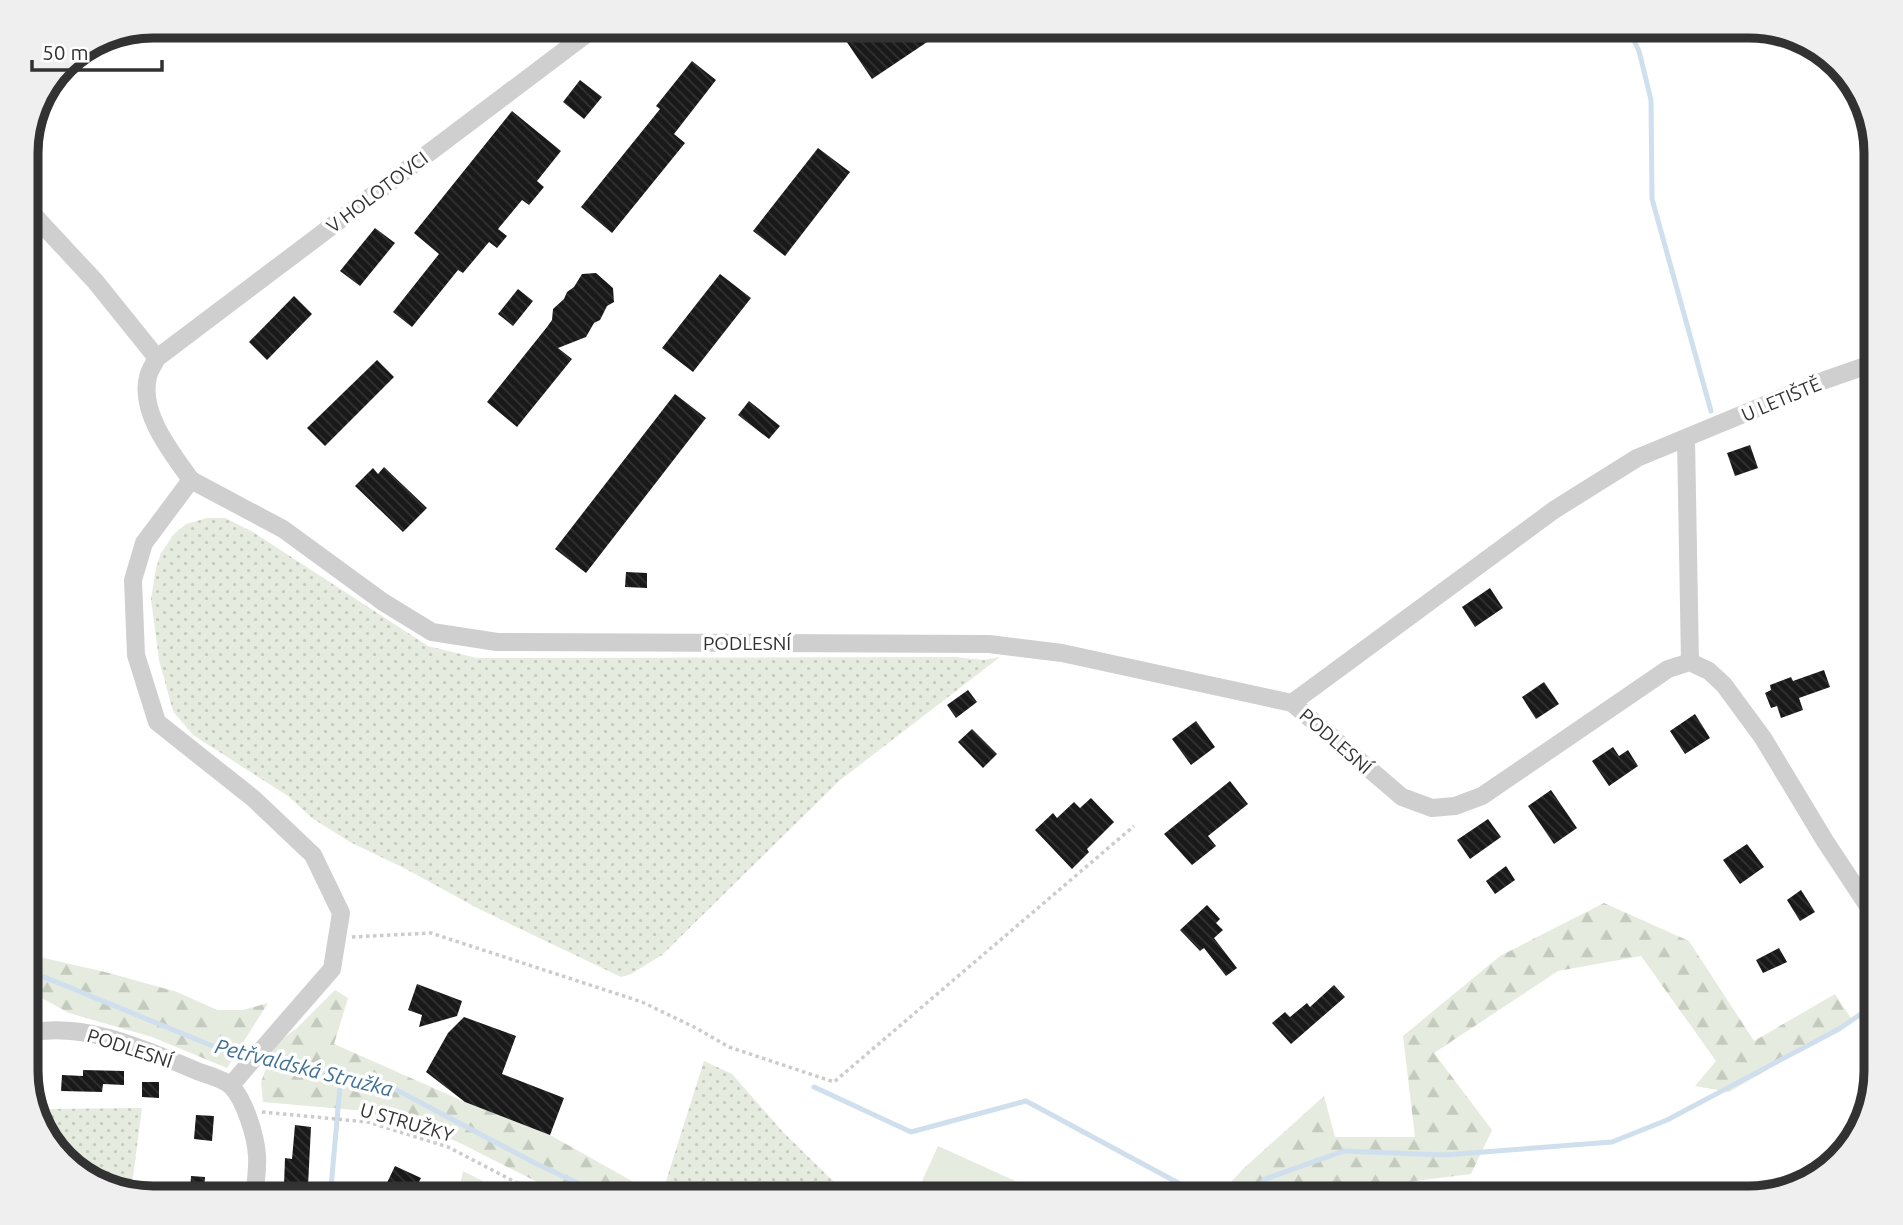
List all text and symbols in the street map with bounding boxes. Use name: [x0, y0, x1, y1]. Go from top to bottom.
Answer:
scale bar: [32, 28, 161, 72]
text: 50 m: [42, 40, 89, 64]
street label: V HOLOTOVCI: [322, 147, 432, 237]
street label: U LETIŠTĚ: [1738, 372, 1824, 426]
street label: PODLESNÍ: [703, 632, 792, 654]
street label: PODLESNÍ: [1295, 704, 1377, 779]
street label: PODLESNÍ: [85, 1024, 176, 1072]
water label: Petřvaldská Stružka: [213, 1033, 396, 1101]
street label: U STRUŽKY: [358, 1098, 456, 1146]

